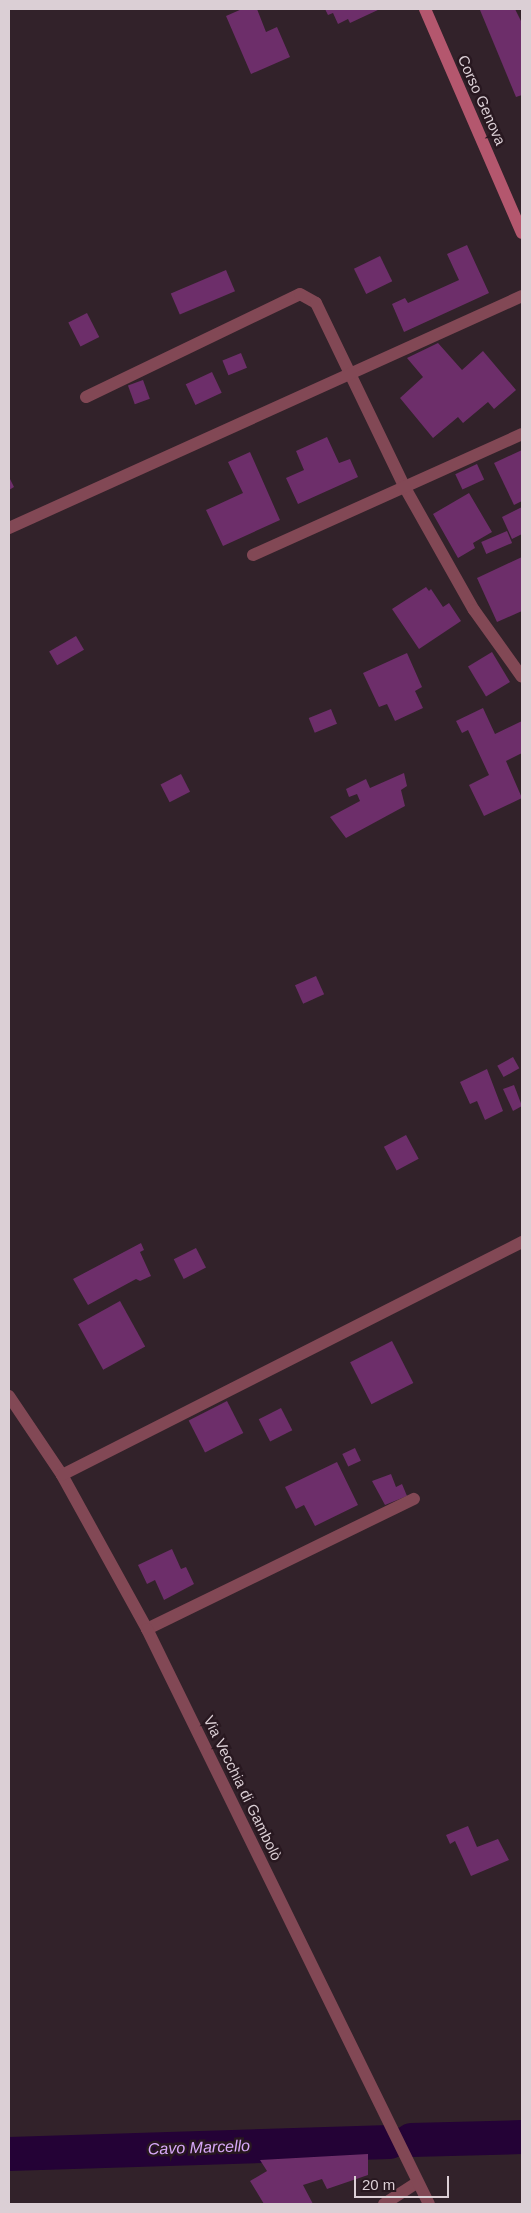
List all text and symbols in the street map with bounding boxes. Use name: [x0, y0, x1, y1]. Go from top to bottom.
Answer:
street label: Corso Genova: [454, 52, 510, 148]
street label: Via Vecchia di Gambolò: [200, 1713, 286, 1863]
water label: Cavo Marcello: [148, 2137, 250, 2159]
scale bar: [356, 2166, 451, 2198]
text: 20 m: [362, 2176, 395, 2193]

